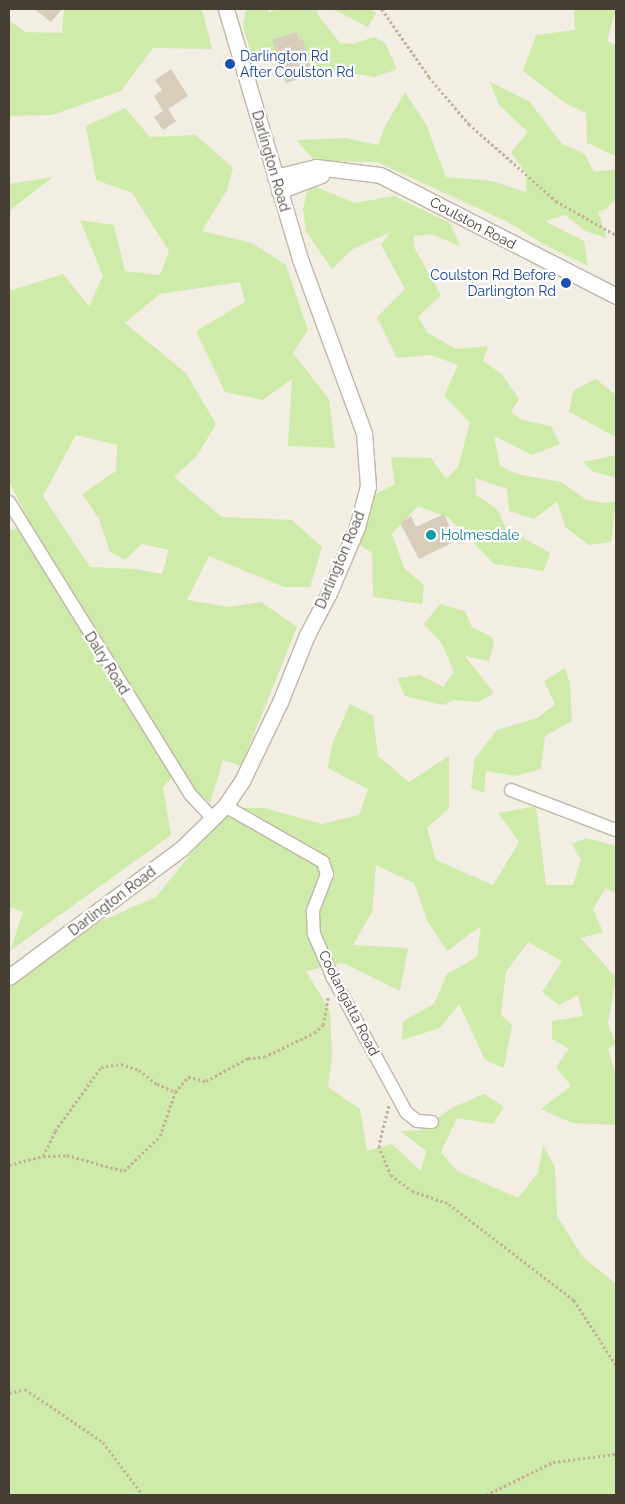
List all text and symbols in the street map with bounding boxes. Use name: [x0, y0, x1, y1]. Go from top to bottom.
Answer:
place label: Darlington Rd After Coulston Rd: [240, 48, 354, 80]
marker: Darlington Rd After Coulston Rd: [224, 58, 236, 70]
street label: Darlington Road: [249, 109, 293, 213]
street label: Coulston Road: [427, 193, 519, 253]
place label: Coulston Rd Before Darlington Rd: [430, 267, 556, 300]
marker: Coulston Rd Before Darlington Rd: [560, 277, 572, 289]
street label: Darlington Road: [312, 509, 368, 611]
place label: Holmesdale: [441, 527, 520, 543]
marker: Holmesdale: [425, 529, 437, 541]
street label: Dalry Road: [81, 628, 133, 698]
street label: Darlington Road: [65, 863, 159, 939]
street label: Coolangatta Road: [315, 947, 383, 1059]

